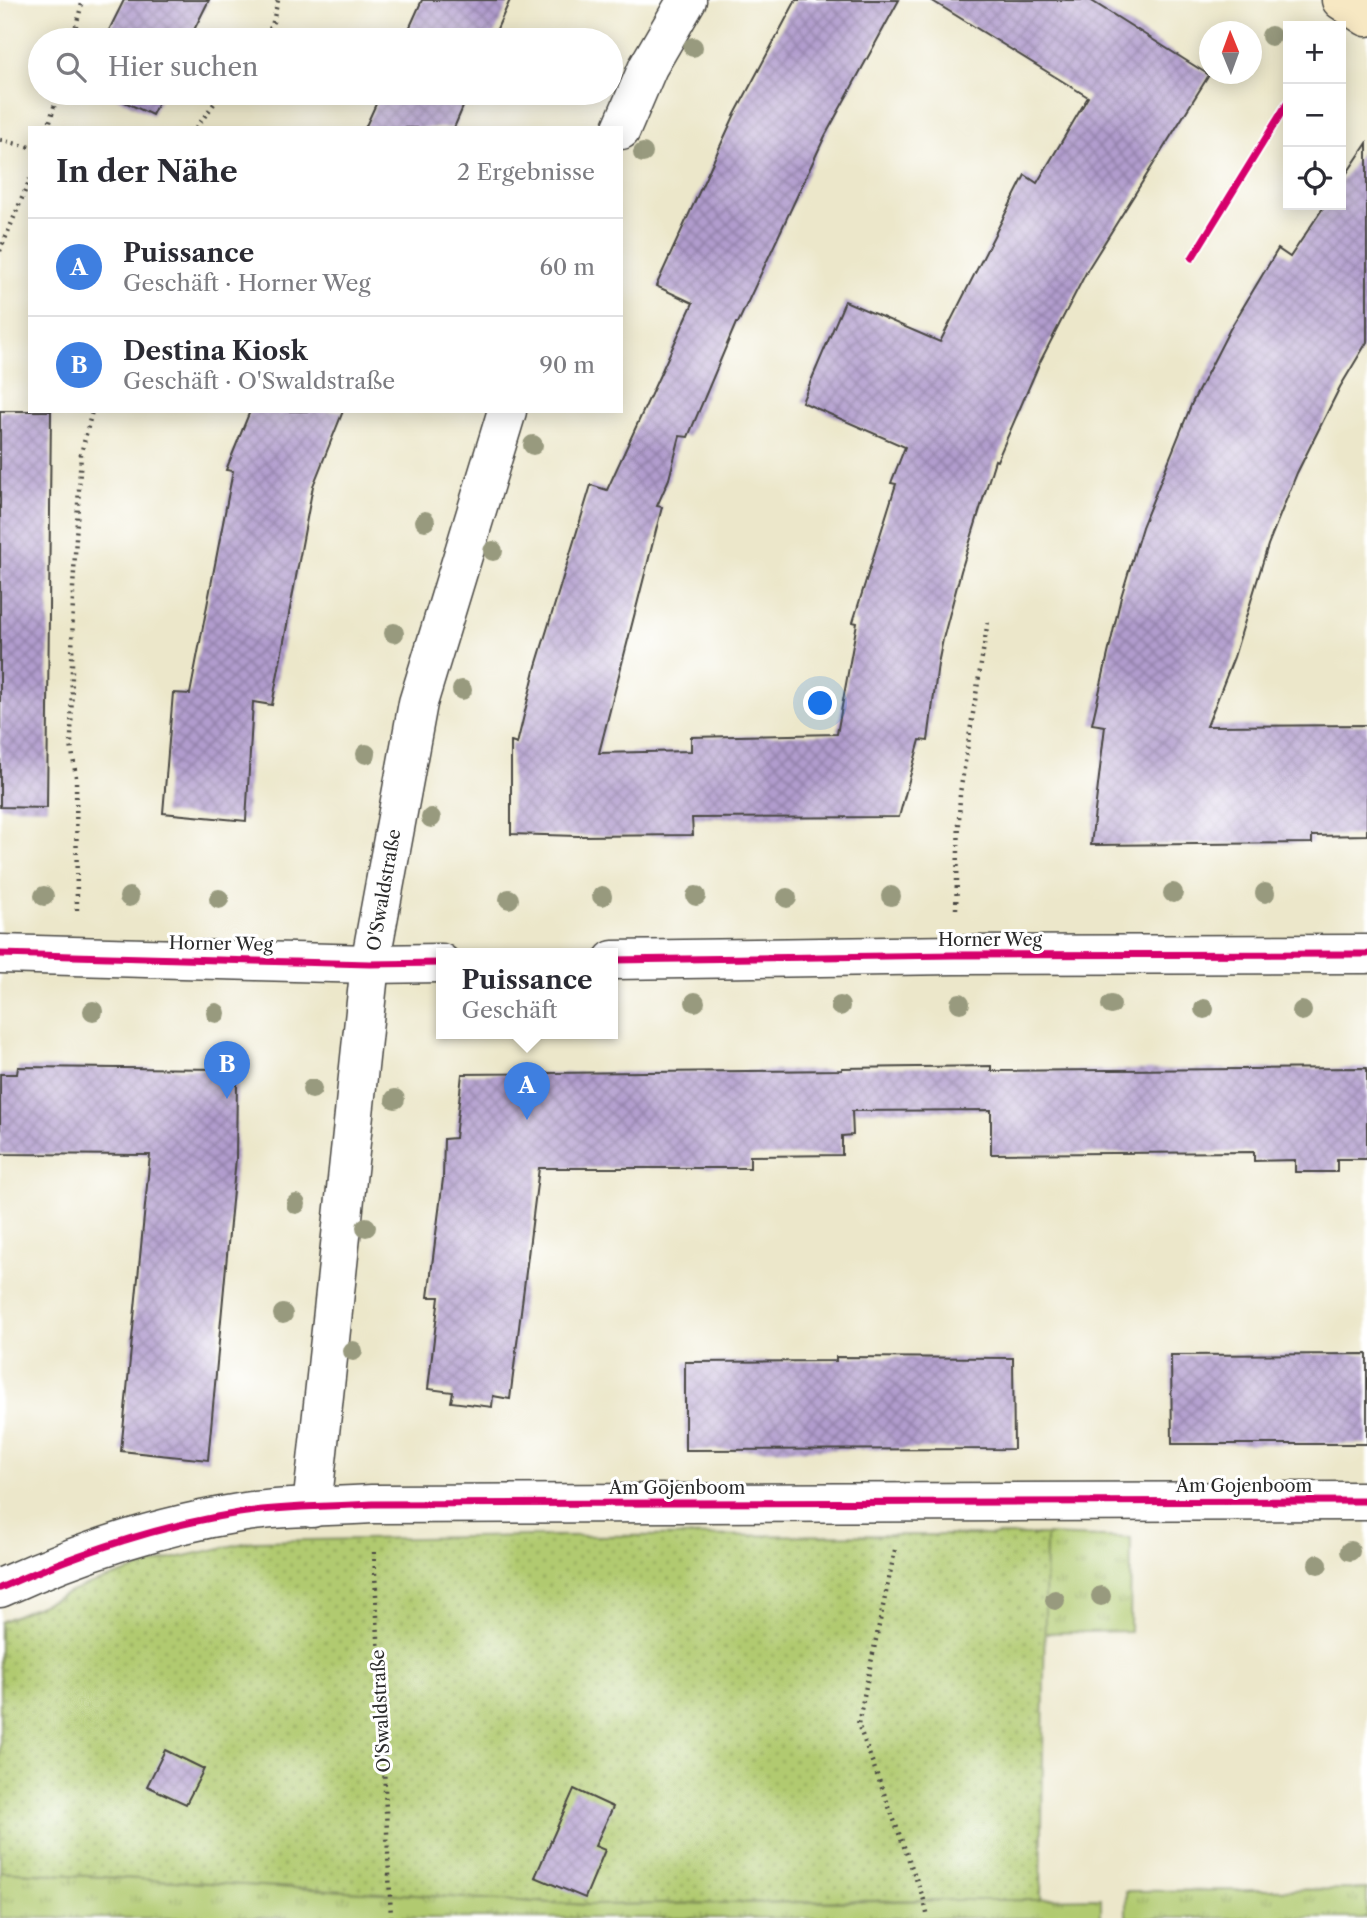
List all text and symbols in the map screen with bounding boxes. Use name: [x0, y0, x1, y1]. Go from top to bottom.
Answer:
north arrow: [1199, 21, 1262, 84]
map controls: [1283, 21, 1346, 210]
button: +: [1283, 21, 1346, 84]
search box: [28, 28, 623, 105]
icon: search: [52, 48, 90, 86]
text: Hier suchen: [108, 51, 258, 83]
button: −: [1283, 84, 1346, 147]
button: locate: [1283, 147, 1346, 210]
text: In der Nähe: [56, 153, 238, 190]
text: 2 Ergebnisse: [457, 158, 595, 186]
text: Puissance: [123, 237, 254, 269]
text: A: [70, 253, 88, 281]
text: 60 m: [539, 253, 595, 281]
text: Geschäft · Horner Weg: [123, 269, 371, 297]
text: Destina Kiosk: [123, 335, 308, 367]
text: B: [70, 351, 88, 379]
text: 90 m: [539, 351, 595, 379]
text: Geschäft · O'Swaldstraße: [123, 367, 395, 395]
your location: [803, 686, 837, 720]
street label: O'Swaldstraße: [362, 827, 406, 953]
street label: Horner Weg: [938, 929, 1043, 951]
street label: Horner Weg: [169, 932, 274, 956]
popup: [436, 948, 618, 1039]
text: Puissance: [461, 964, 593, 996]
text: Geschäft: [461, 996, 557, 1024]
pin: B: [204, 1041, 250, 1099]
pin: A: [504, 1062, 550, 1120]
street label: Am Gojenboom: [1175, 1475, 1313, 1497]
street label: Am Gojenboom: [608, 1477, 746, 1499]
street label: O'Swaldstraße: [367, 1649, 395, 1773]

